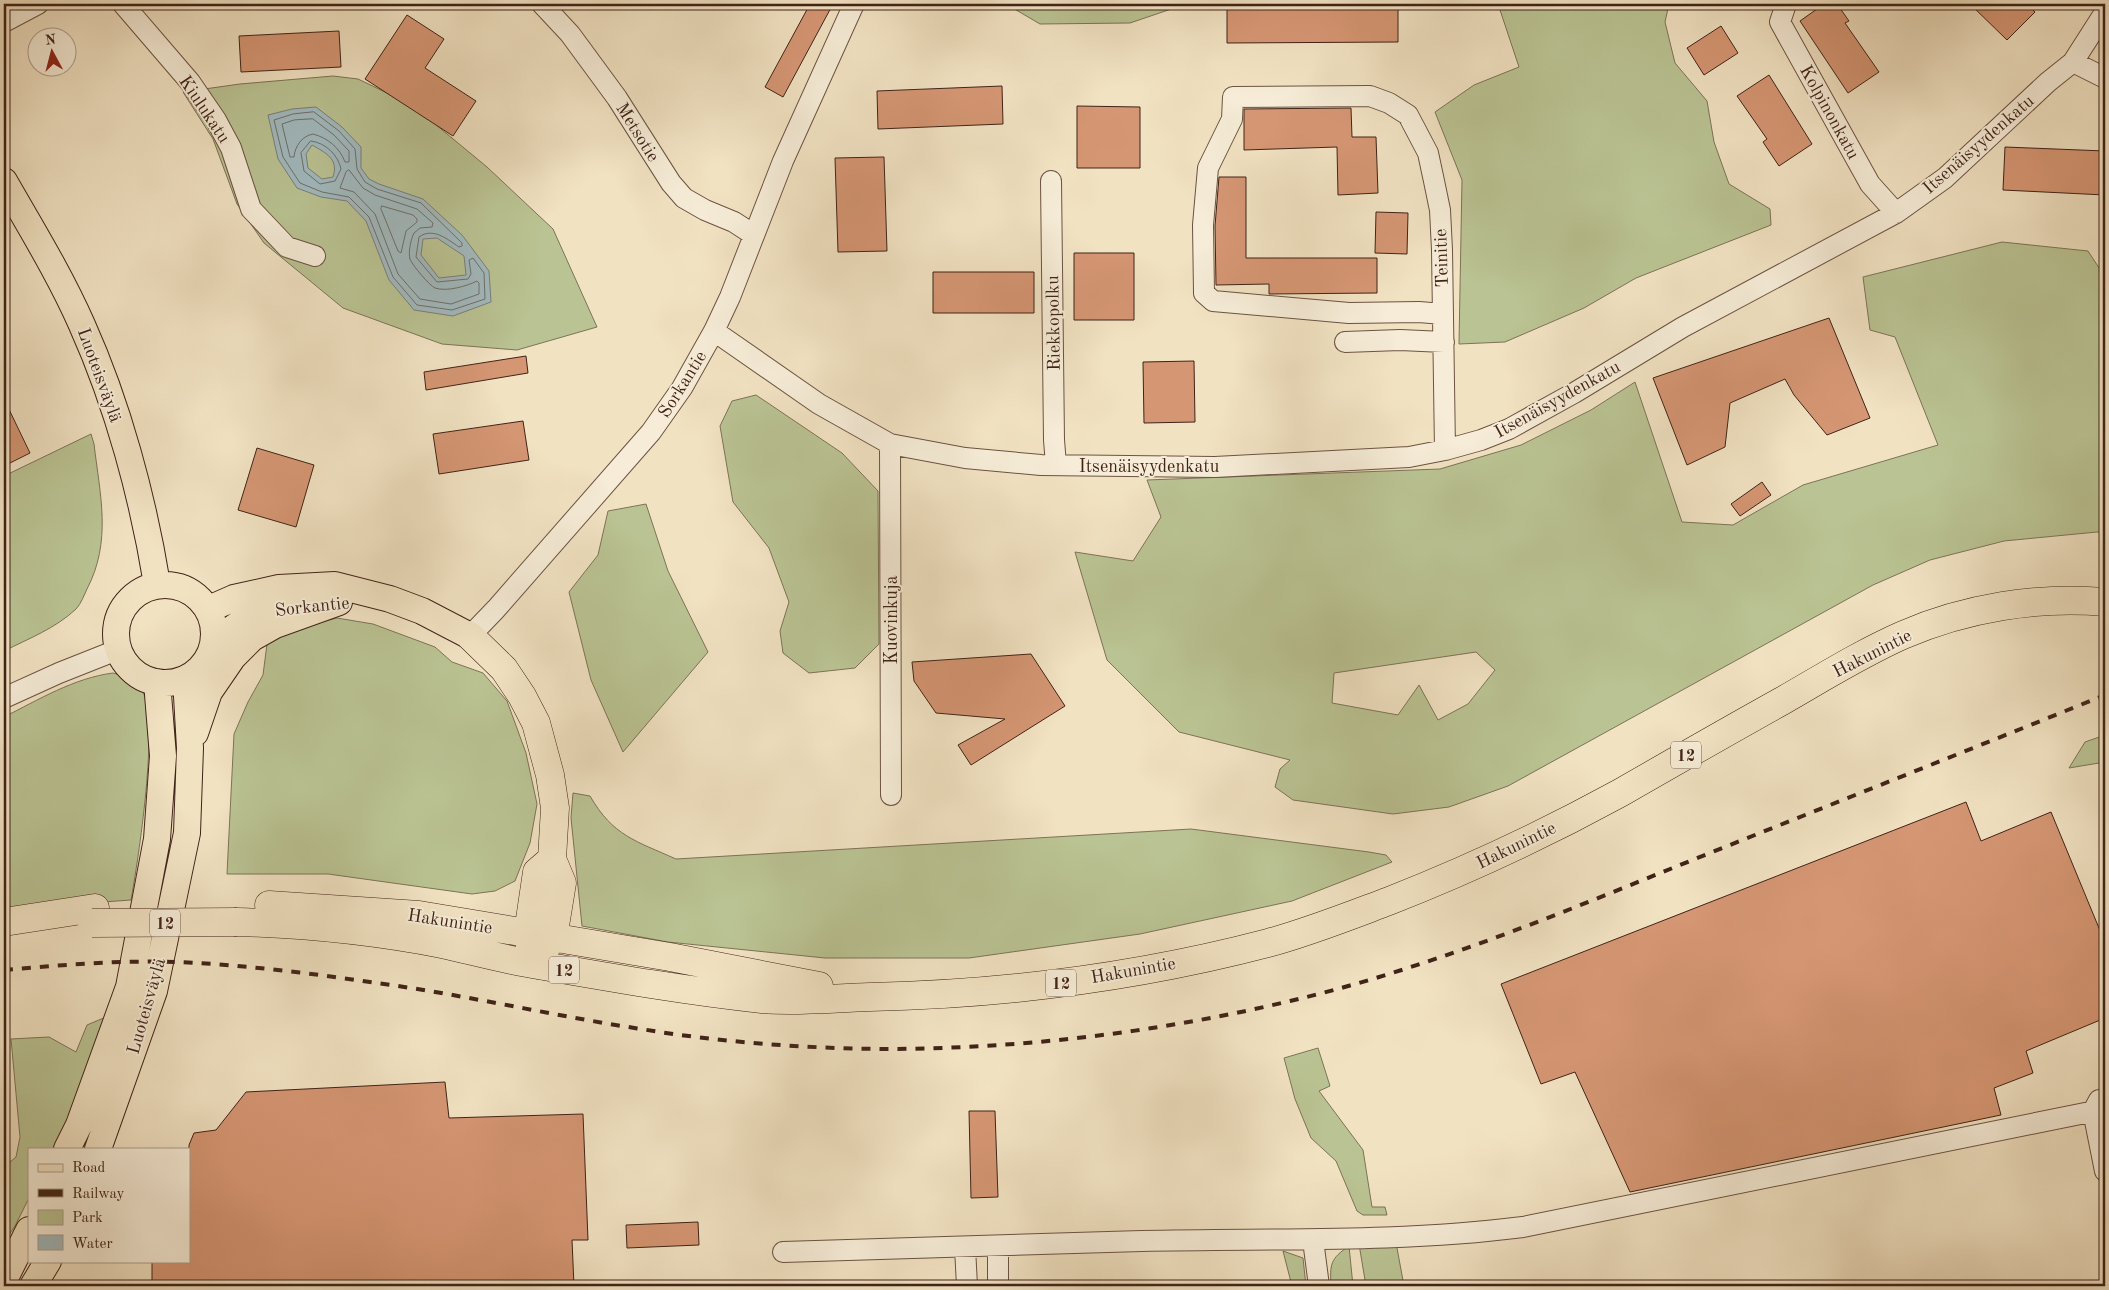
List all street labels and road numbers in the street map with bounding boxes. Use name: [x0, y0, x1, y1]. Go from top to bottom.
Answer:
street label: Kolpinonkatu: [1796, 63, 1862, 163]
street label: Kiulukatu: [175, 73, 233, 147]
street label: Itsenäisyydenkatu: [1920, 92, 2038, 198]
street label: Metsotie: [612, 100, 662, 165]
street label: Teinitie: [1432, 228, 1452, 288]
street label: Riekkopolku: [1044, 275, 1064, 371]
street label: Luoteisväylä: [74, 326, 125, 425]
street label: Sorkantie: [655, 348, 710, 421]
street label: Itsenäisyydenkatu: [1492, 358, 1624, 442]
street label: Itsenäisyydenkatu: [1079, 458, 1220, 476]
street label: Kuovinkuja: [883, 575, 901, 665]
street label: Sorkantie: [274, 594, 350, 620]
street label: Hakunintie: [1830, 626, 1915, 681]
road number: 12: [1671, 742, 1701, 768]
street label: Hakunintie: [1474, 819, 1559, 873]
street label: Hakunintie: [406, 906, 494, 938]
road number: 12: [150, 910, 180, 936]
street label: Hakunintie: [1089, 955, 1177, 987]
street label: Luoteisväylä: [125, 956, 169, 1056]
road number: 12: [549, 956, 579, 984]
road number: 12: [1046, 970, 1076, 996]

